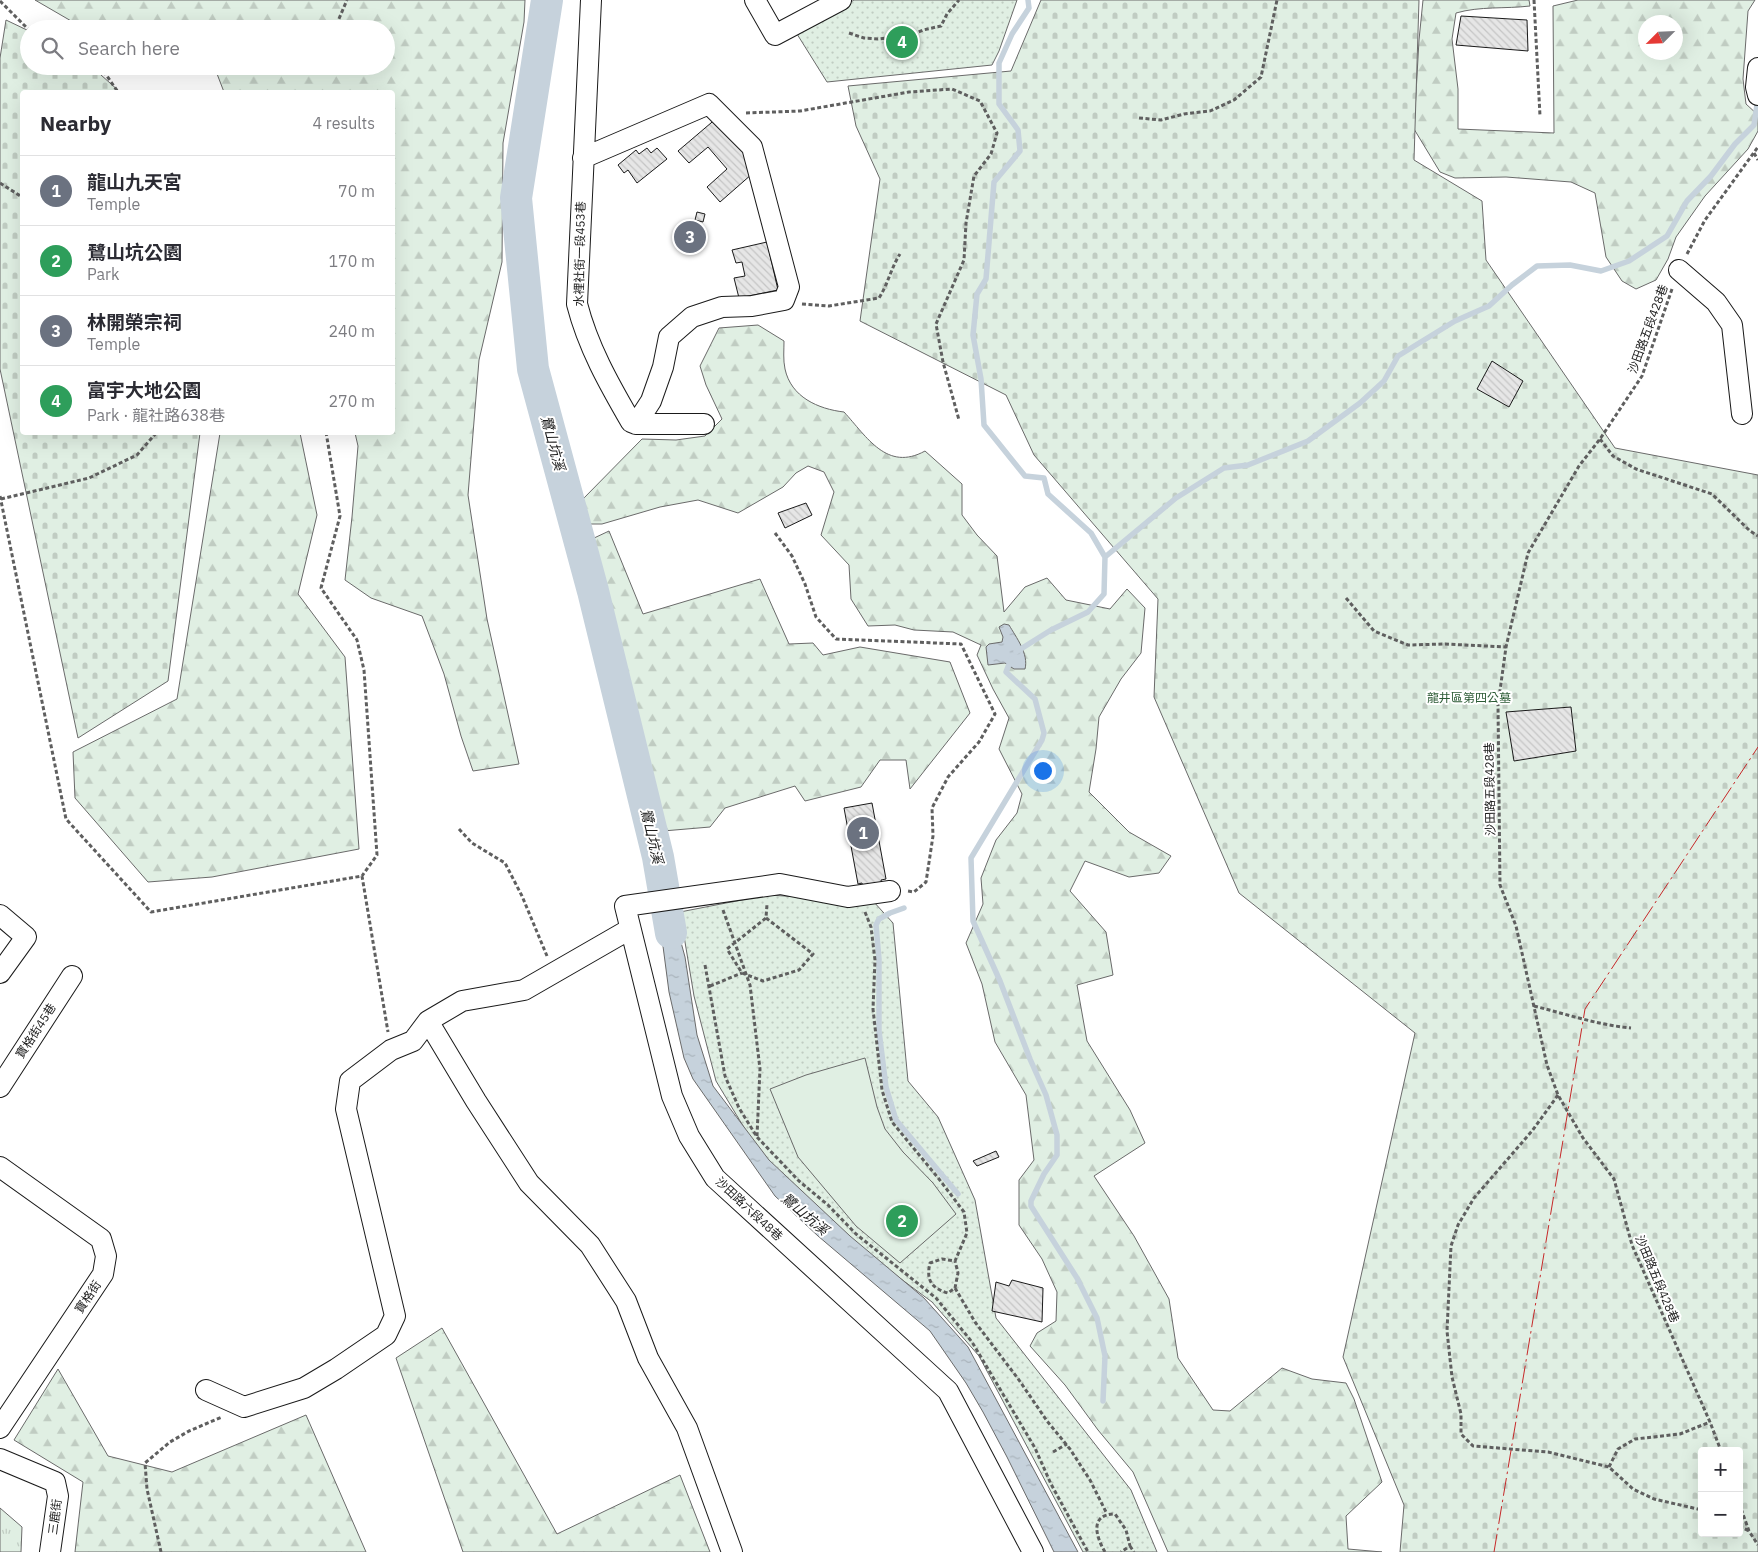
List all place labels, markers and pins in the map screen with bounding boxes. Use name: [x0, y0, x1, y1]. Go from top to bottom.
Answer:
pin: 4: [886, 23, 918, 61]
pin: 3: [674, 218, 706, 256]
pin: 1: [847, 814, 879, 852]
pin: 2: [886, 1202, 918, 1240]

